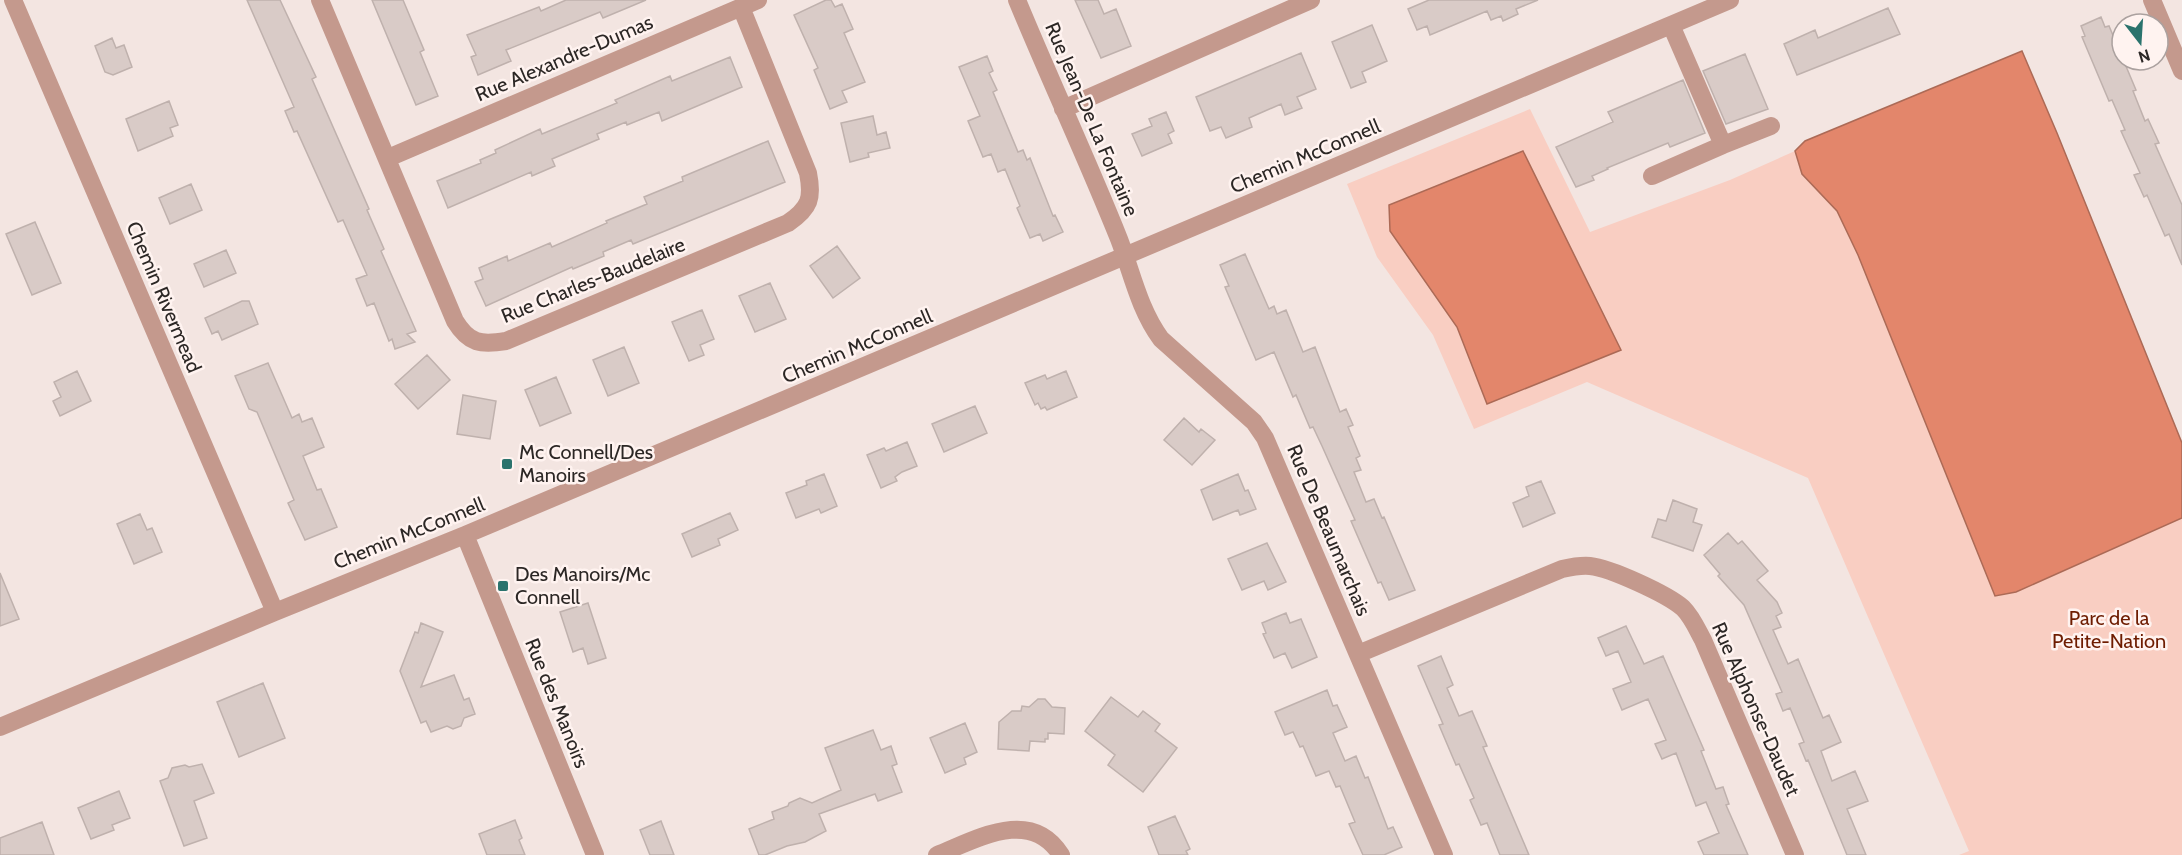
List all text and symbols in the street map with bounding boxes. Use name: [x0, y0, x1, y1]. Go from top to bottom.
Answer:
street label: Rue Alexandre-Dumas: [472, 10, 656, 106]
north arrow: [2110, 12, 2170, 72]
street label: Rue Jean-De La Fontaine: [1040, 18, 1144, 220]
text: N: [2136, 45, 2152, 67]
street label: Chemin McConnell: [1226, 113, 1384, 198]
street label: Chemin Rivermead: [121, 218, 207, 376]
street label: Rue Charles-Baudelaire: [498, 232, 688, 328]
street label: Chemin McConnell: [778, 303, 936, 388]
place label: Mc Connell/Des Manoirs: [519, 440, 653, 487]
street label: Rue De Beaumarchais: [1282, 441, 1376, 619]
marker: Mc Connell/Des Manoirs: [500, 457, 514, 471]
street label: Chemin McConnell: [330, 492, 488, 574]
place label: Des Manoirs/Mc Connell: [515, 562, 650, 609]
marker: Des Manoirs/Mc Connell: [496, 579, 510, 593]
park label: Parc de la Petite-Nation: [2052, 606, 2166, 653]
street label: Rue Alphonse-Daudet: [1707, 618, 1805, 800]
street label: Rue des Manoirs: [520, 635, 594, 771]

